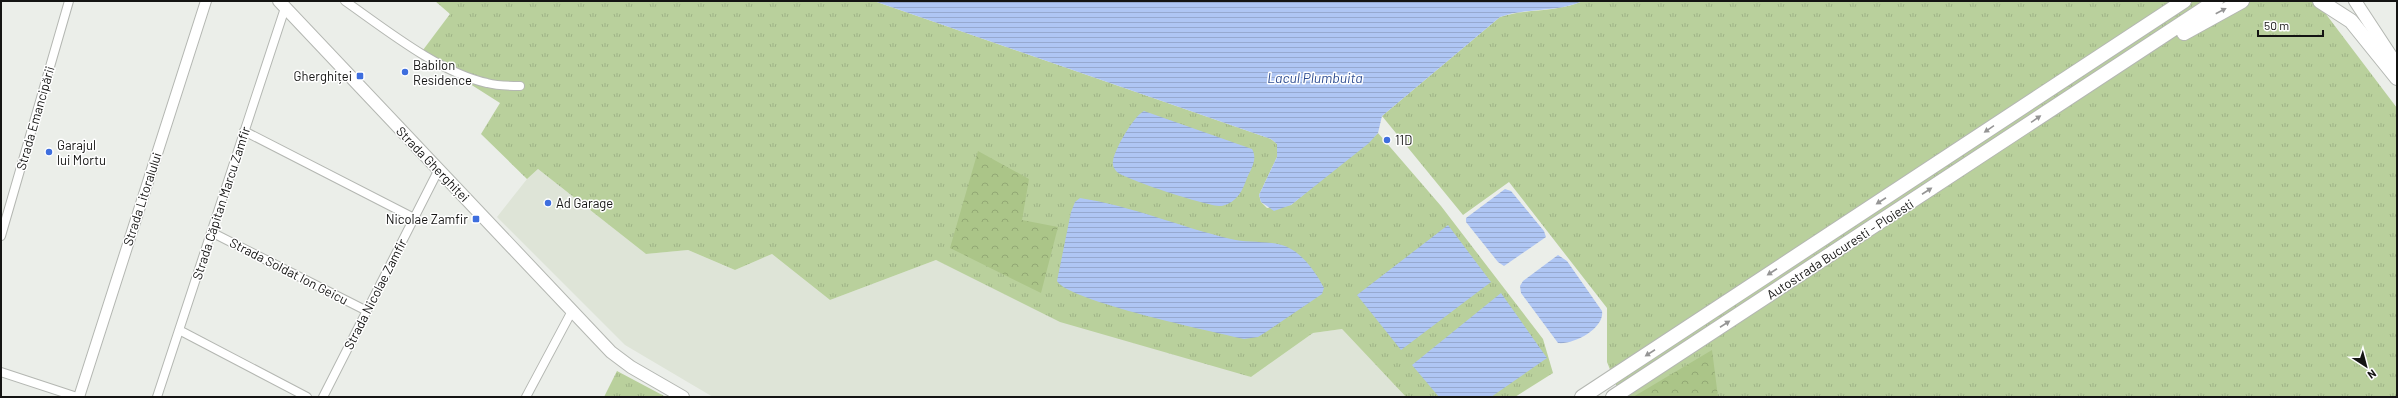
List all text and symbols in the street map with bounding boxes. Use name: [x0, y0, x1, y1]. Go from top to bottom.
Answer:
one-way arrow: [2215, 8, 2227, 15]
scale bar: [2258, 12, 2323, 38]
text: 50 m: [2264, 18, 2289, 32]
place label: Babilon Residence: [413, 57, 472, 88]
street label: Strada Emancipării: [13, 64, 57, 172]
marker: Babilon Residence: [400, 67, 410, 77]
place label: Gherghiței: [294, 68, 352, 84]
water label: Lacul Plumbuita: [1267, 69, 1363, 86]
marker: Gherghiței: [355, 71, 365, 81]
one-way arrow: [2030, 115, 2041, 123]
street label: Strada Gherghiței: [393, 123, 473, 205]
street label: Strada Căpitan Marcu Zamfir: [189, 124, 253, 282]
one-way arrow: [1984, 125, 1994, 133]
place label: 11D: [1395, 132, 1412, 148]
marker: 11D: [1382, 135, 1392, 145]
place label: Garajul lui Mortu: [57, 137, 106, 168]
marker: Garajul lui Mortu: [44, 147, 54, 157]
street label: Strada Litoralului: [119, 150, 165, 248]
one-way arrow: [1922, 187, 1932, 195]
place label: Ad Garage: [556, 195, 613, 211]
street label: Autostrada Bucuresti - Ploiesti: [1763, 195, 1917, 303]
one-way arrow: [1876, 197, 1886, 205]
marker: Ad Garage: [543, 198, 553, 208]
place label: Nicolae Zamfir: [386, 211, 468, 227]
marker: Nicolae Zamfir: [471, 214, 481, 224]
street label: Strada Soldat Ion Geicu: [227, 234, 351, 308]
street label: Strada Nicolae Zamfir: [340, 236, 410, 352]
one-way arrow: [1767, 269, 1778, 276]
one-way arrow: [1720, 320, 1730, 328]
north arrow: [2346, 346, 2386, 386]
one-way arrow: [1645, 349, 1655, 357]
text: N: [2365, 367, 2379, 382]

